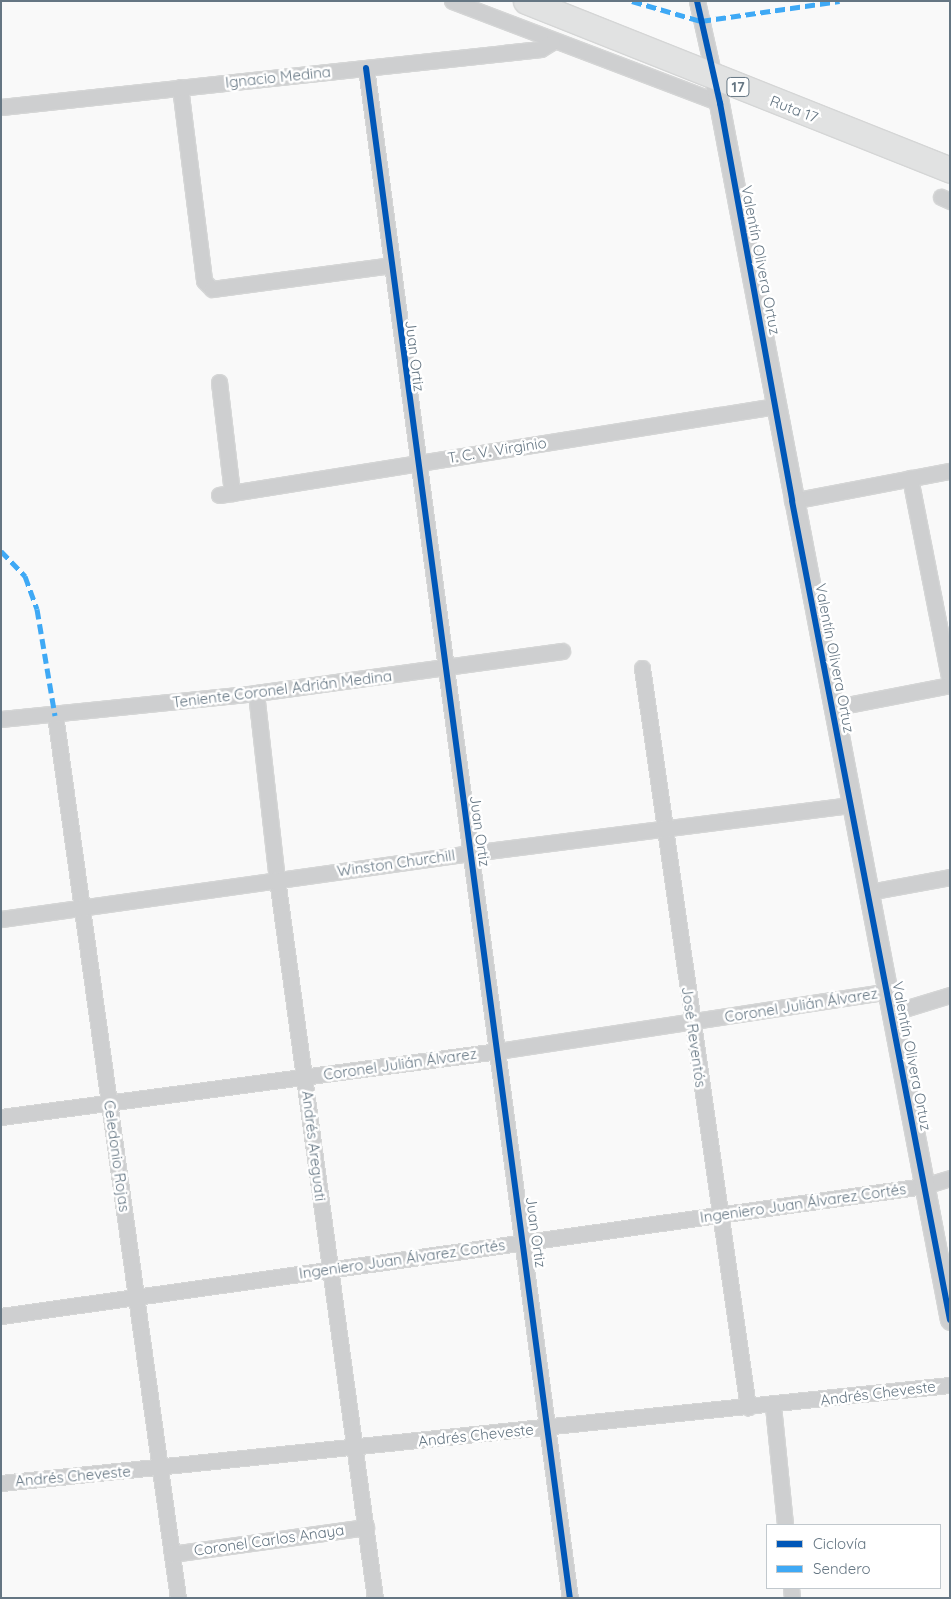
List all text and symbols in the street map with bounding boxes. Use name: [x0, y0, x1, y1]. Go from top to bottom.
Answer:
street label: Ignacio Medina: [224, 63, 332, 91]
road number: 17: [726, 75, 750, 98]
street label: Ruta 17: [767, 92, 821, 126]
street label: Valentín Olivera Ortuz: [738, 184, 784, 336]
street label: Juan Ortiz: [402, 319, 428, 393]
street label: T. C. V. Virginio: [446, 433, 548, 467]
street label: Valentín Olivera Ortuz: [812, 582, 858, 734]
street label: Teniente Coronel Adrián Medina: [171, 667, 393, 711]
street label: Juan Ortiz: [466, 794, 494, 868]
street label: Winston Churchill: [336, 846, 456, 880]
street label: Valentín Olivera Ortuz: [889, 980, 935, 1132]
street label: Coronel Julián Álvarez: [723, 984, 879, 1026]
street label: José Reventós: [678, 985, 710, 1089]
street label: Coronel Julián Álvarez: [322, 1044, 478, 1084]
street label: Andrés Areguati: [298, 1090, 330, 1202]
street label: Celedonio Rojas: [100, 1099, 134, 1213]
street label: Ingeniero Juan Álvarez Cortés: [699, 1180, 907, 1226]
street label: Juan Ortiz: [522, 1195, 550, 1269]
street label: Ingeniero Juan Álvarez Cortés: [298, 1236, 506, 1282]
street label: Andrés Cheveste: [819, 1377, 937, 1409]
street label: Andrés Cheveste: [417, 1420, 535, 1450]
street label: Andrés Cheveste: [14, 1462, 132, 1490]
street label: Coronel Carlos Anaya: [193, 1521, 345, 1559]
legend: [766, 1524, 941, 1589]
text: Ciclovía: [813, 1534, 866, 1553]
text: Sendero: [813, 1559, 871, 1578]

